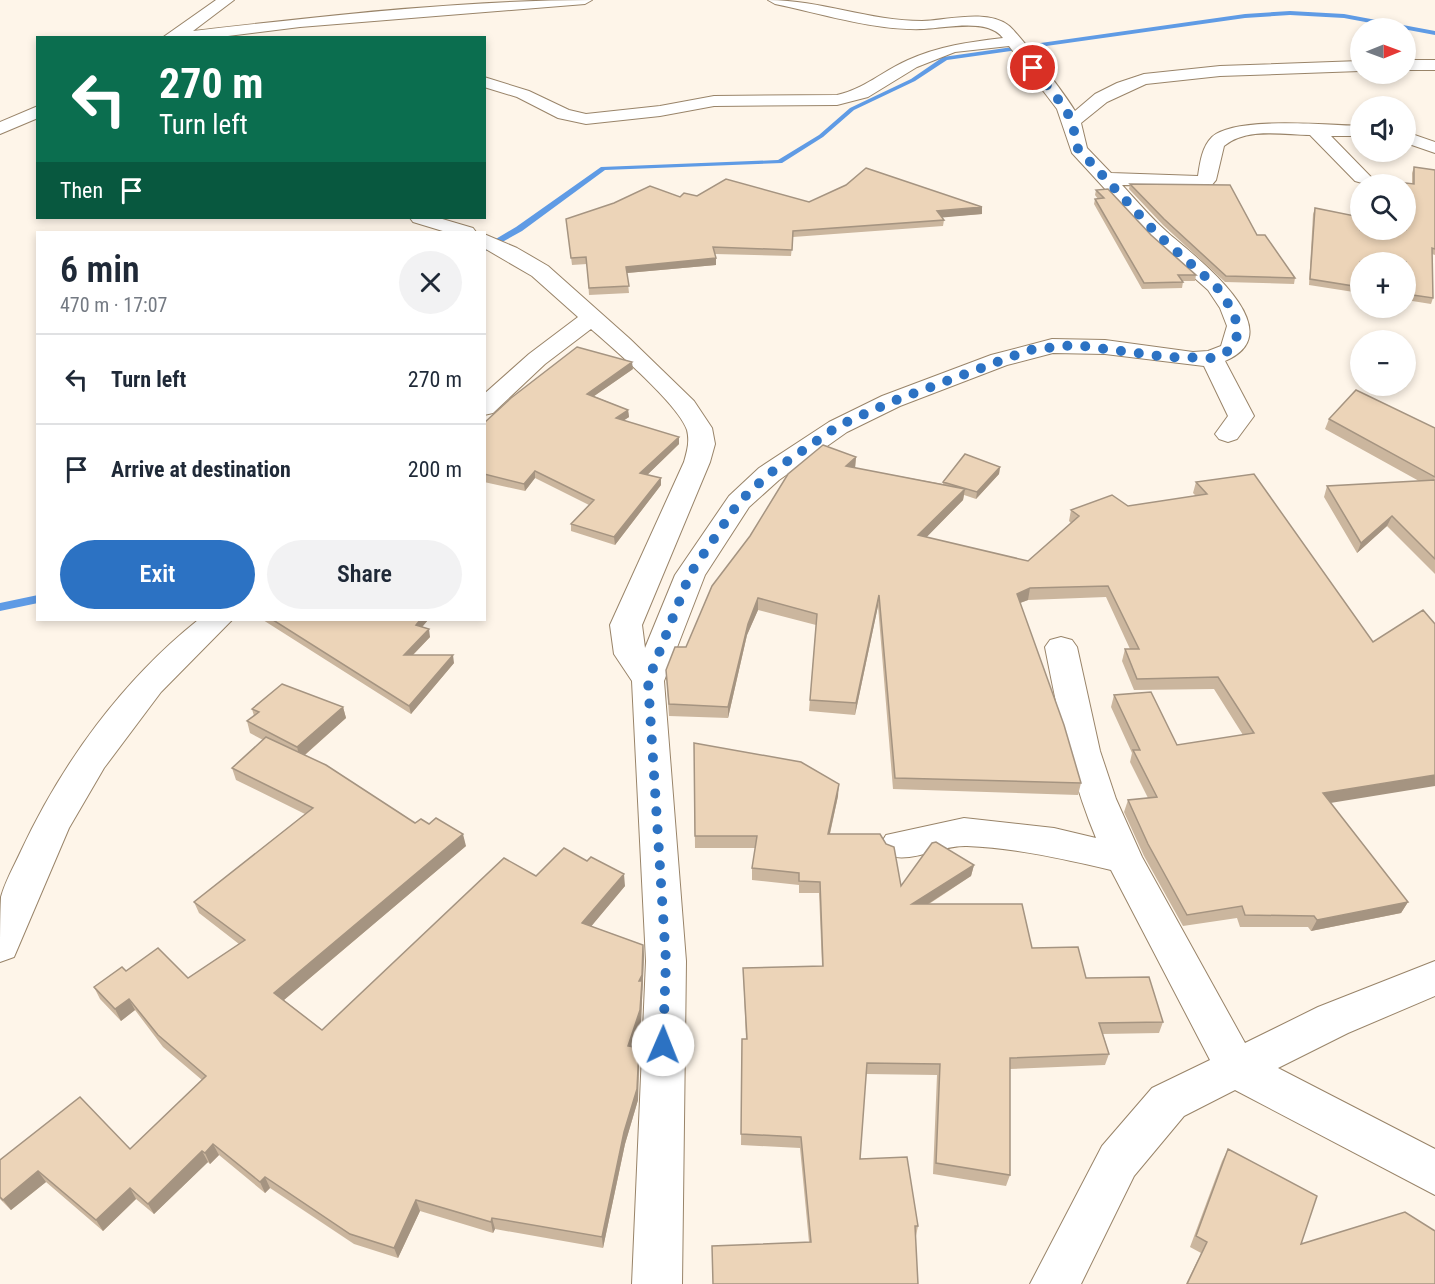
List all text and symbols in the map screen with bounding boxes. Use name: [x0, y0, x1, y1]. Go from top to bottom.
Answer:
north arrow: [1350, 18, 1416, 84]
map controls: [1350, 18, 1416, 396]
pin: [1007, 42, 1058, 93]
icon: arrive: [1016, 51, 1049, 84]
text: 270 m: [159, 59, 264, 108]
icon: left: [60, 60, 138, 138]
button: sound: [1350, 96, 1416, 162]
text: Turn left: [159, 109, 248, 141]
icon: arrive: [115, 174, 148, 207]
button: search: [1350, 174, 1416, 240]
text: Then: [60, 178, 103, 203]
text: 6 min: [60, 249, 140, 291]
button: close: [399, 251, 462, 314]
button: +: [1350, 252, 1416, 318]
text: 470 m · 17:07: [60, 293, 167, 317]
button: −: [1350, 330, 1416, 396]
icon: left: [60, 363, 93, 396]
text: Turn left: [111, 367, 186, 392]
text: 270 m: [408, 367, 462, 392]
icon: arrive: [60, 453, 93, 486]
text: Arrive at destination: [111, 457, 291, 482]
text: 200 m: [408, 457, 462, 482]
button: Exit: [60, 540, 255, 609]
button: Share: [267, 540, 462, 609]
position arrow: [631, 1013, 695, 1077]

